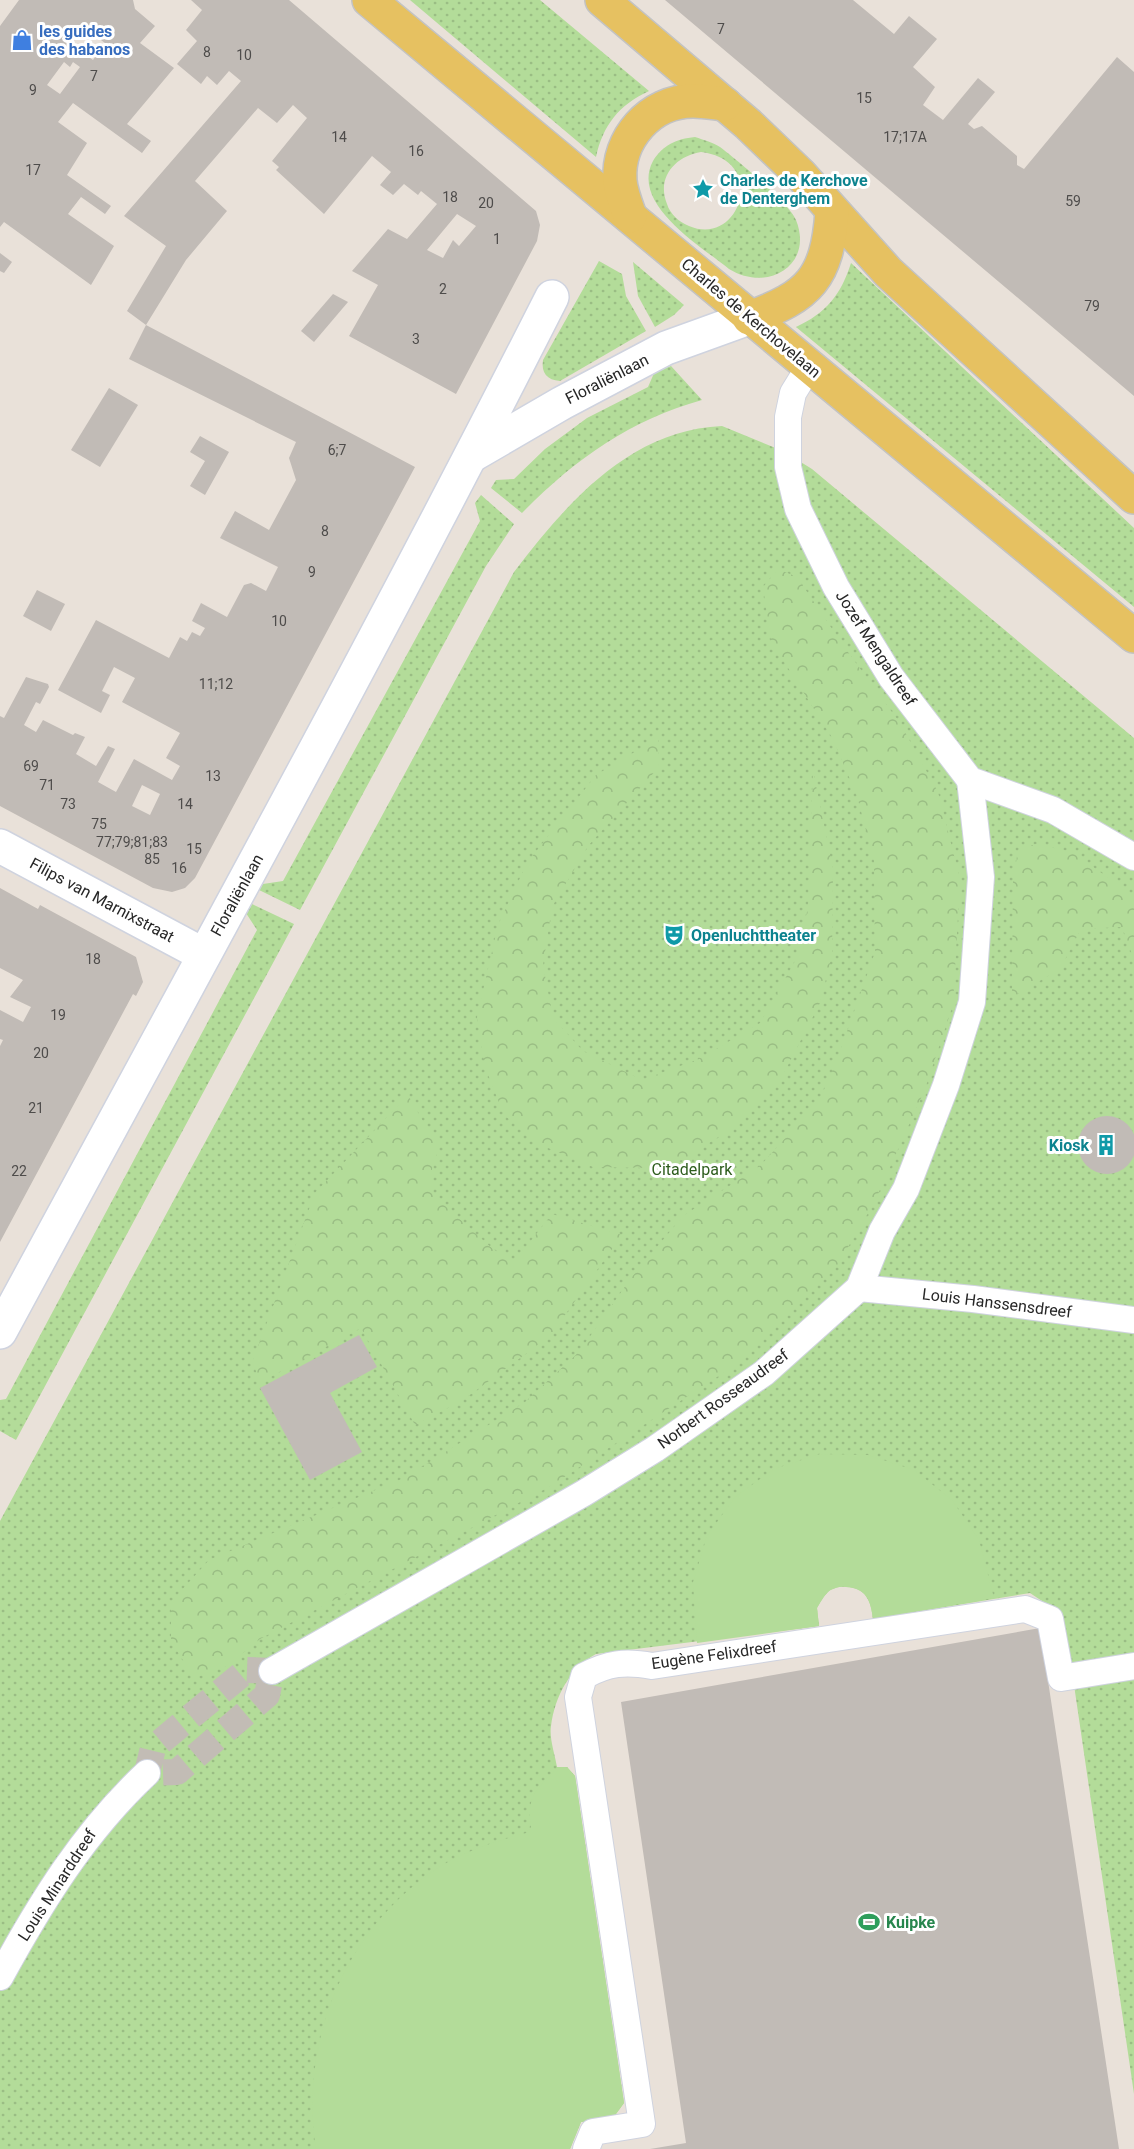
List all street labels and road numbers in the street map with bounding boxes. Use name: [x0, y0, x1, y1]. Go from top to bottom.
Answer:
street label: Charles de Kerchovelaan: [678, 254, 824, 382]
street label: Floraliënlaan: [562, 350, 652, 408]
street label: Jozef Mengaldreef: [832, 587, 921, 709]
street label: Floraliënlaan: [207, 851, 267, 939]
street label: Filips van Marnixstraat: [27, 854, 177, 946]
street label: Louis Hanssensdreef: [921, 1284, 1073, 1322]
street label: Norbert Rosseaudreef: [654, 1345, 792, 1453]
street label: Eugène Felixdreef: [650, 1637, 778, 1673]
street label: Louis Minarddreef: [14, 1825, 100, 1944]

